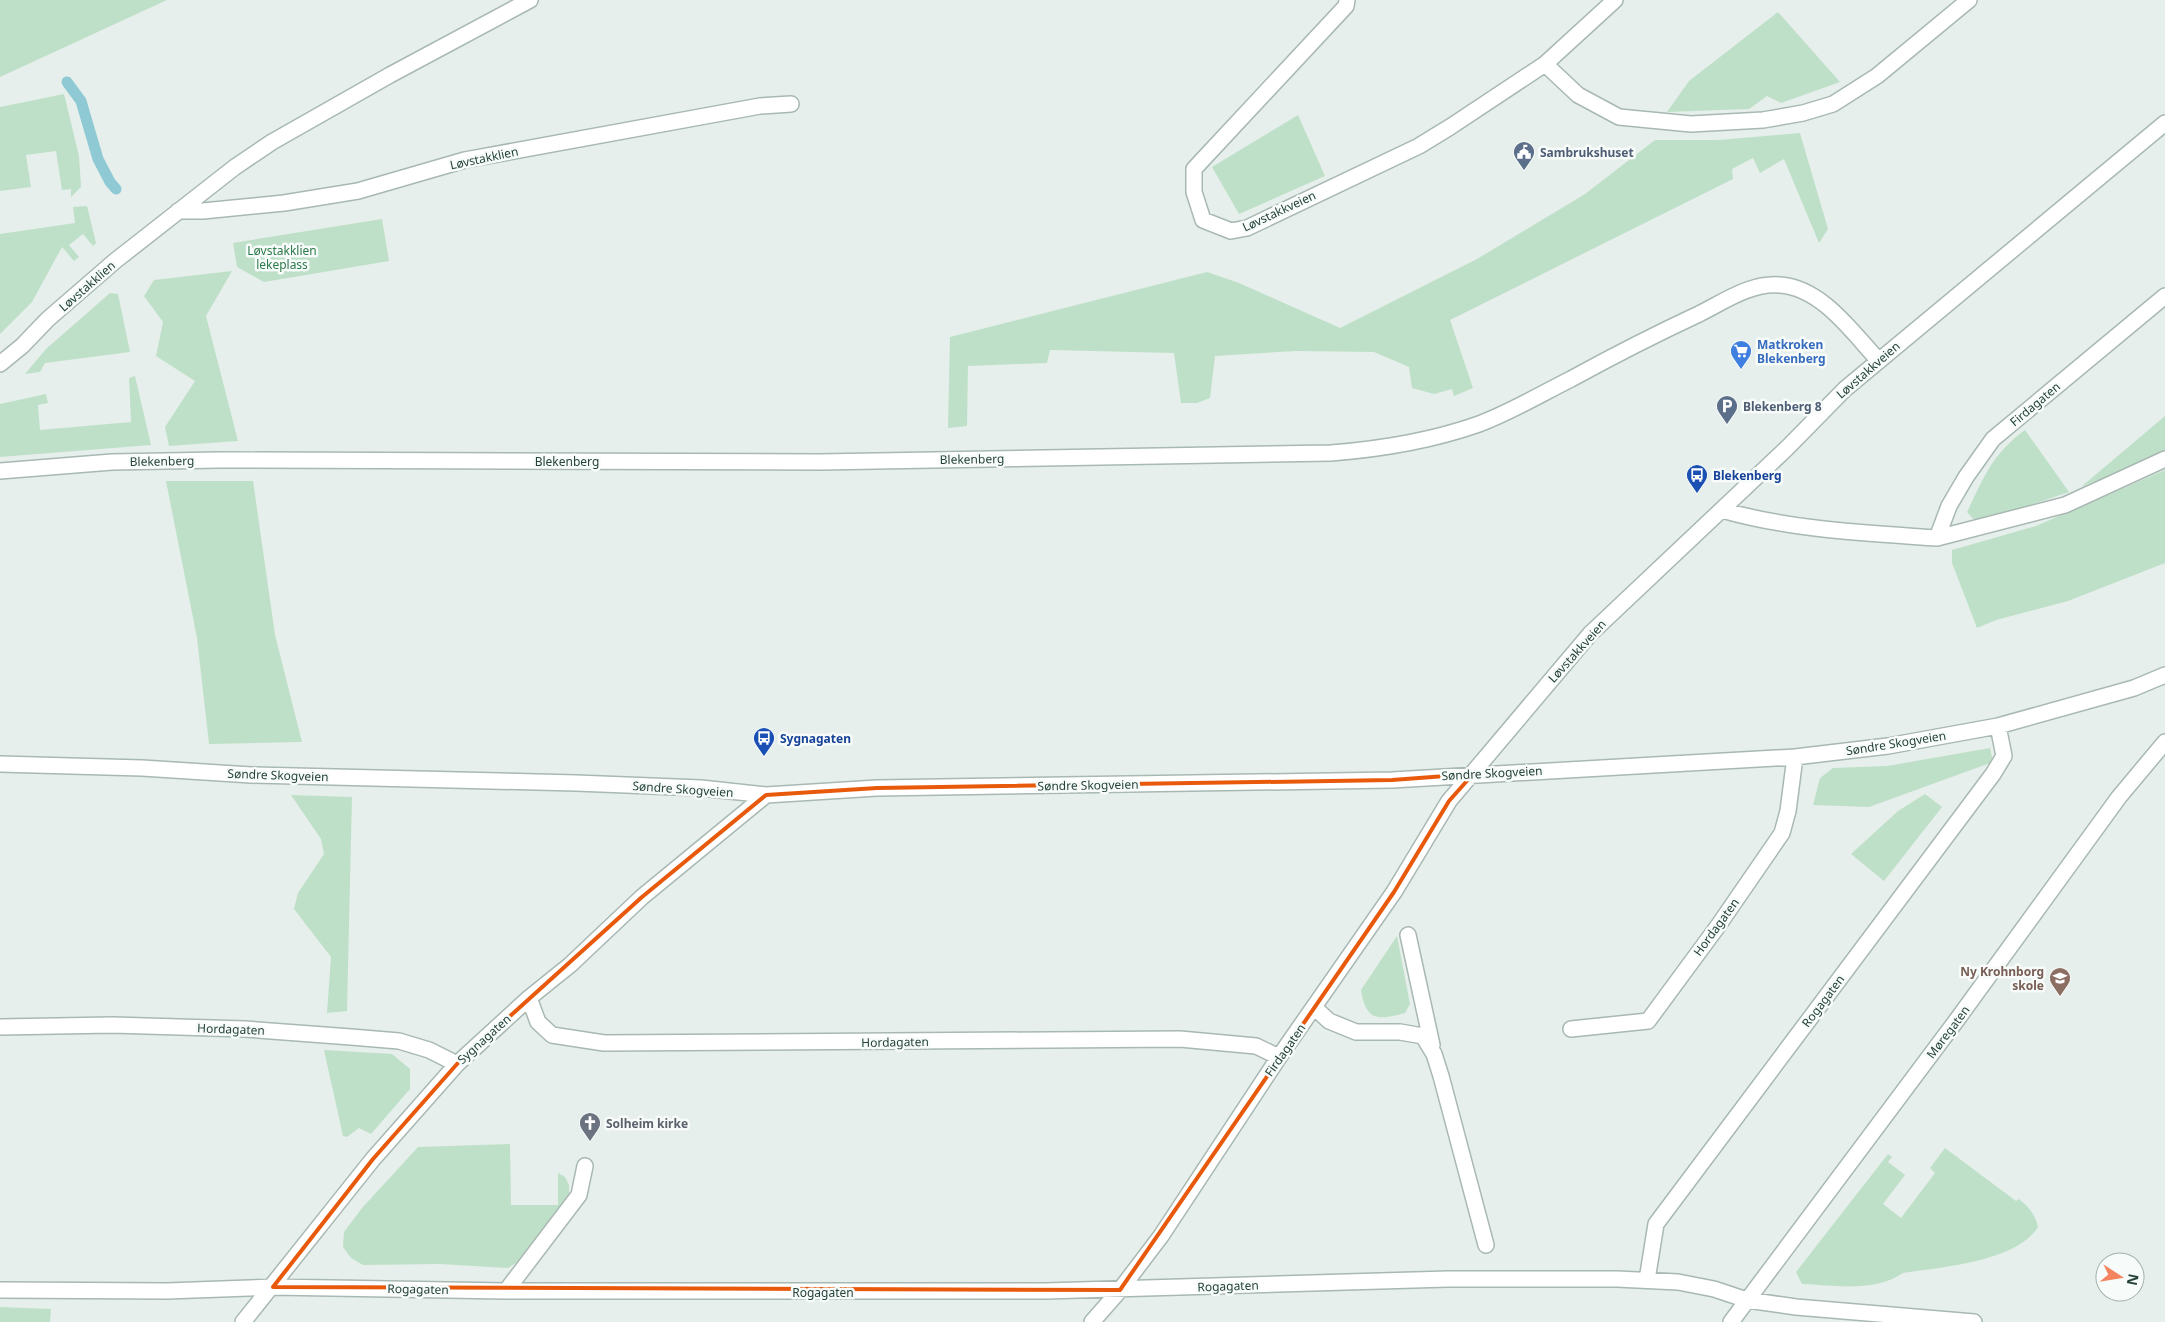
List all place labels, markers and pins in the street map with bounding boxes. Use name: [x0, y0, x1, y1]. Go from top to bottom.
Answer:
public building icon: Sambrukshuset: [1512, 140, 1536, 171]
place label: Sambrukshuset: [1540, 144, 1634, 161]
place label: Matkroken Blekenberg: [1757, 336, 1826, 367]
supermarket icon: Matkroken Blekenberg: [1729, 339, 1753, 370]
parking icon: Blekenberg 8: [1715, 394, 1739, 425]
place label: Blekenberg 8: [1743, 398, 1822, 415]
bus stop icon: Blekenberg: [1685, 463, 1709, 494]
place label: Blekenberg: [1713, 467, 1782, 484]
bus stop icon: Sygnagaten: [752, 726, 776, 757]
place label: Sygnagaten: [780, 730, 851, 747]
place label: Ny Krohnborg skole: [1960, 963, 2044, 994]
school or university icon: Ny Krohnborg skole: [2048, 966, 2072, 997]
church icon: Solheim kirke: [578, 1111, 602, 1142]
place label: Solheim kirke: [606, 1115, 688, 1132]

